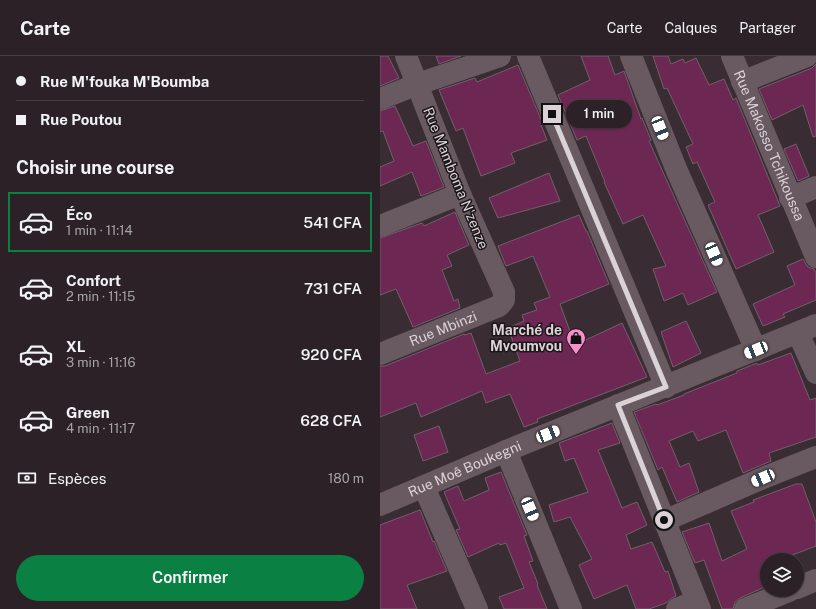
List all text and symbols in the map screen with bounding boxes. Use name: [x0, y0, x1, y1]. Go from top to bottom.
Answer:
text: Carte: [20, 17, 70, 39]
text: Carte: [607, 20, 643, 36]
text: Calques: [665, 20, 717, 36]
text: Partager: [739, 20, 796, 36]
street label: Rue Makosso Tchikoussa: [731, 68, 808, 223]
text: Rue M'fouka M'Boumba: [40, 73, 209, 90]
callout: 1 min: [566, 100, 632, 128]
street label: Rue Mamboma N'zenze: [420, 105, 492, 251]
route end: [543, 105, 561, 123]
text: 1 min: [584, 106, 614, 121]
text: Rue Poutou: [40, 111, 122, 128]
car: [650, 115, 670, 141]
text: Choisir une course: [16, 157, 174, 178]
icon: car: [18, 204, 54, 240]
text: Éco: [66, 206, 92, 223]
text: 541 CFA: [303, 214, 362, 231]
text: 1 min · 11:14: [66, 223, 133, 238]
car: [704, 241, 724, 267]
icon: car: [18, 270, 54, 306]
text: Confort: [66, 272, 121, 289]
text: 731 CFA: [304, 280, 362, 297]
text: 2 min · 11:15: [66, 289, 135, 304]
street label: Rue Mbinzi: [407, 308, 479, 349]
place label: Marché de Mvoumvou: [490, 322, 562, 354]
shop icon: Marché de Mvoumvou: [565, 327, 587, 355]
icon: car: [18, 336, 54, 372]
text: XL: [66, 338, 85, 355]
car: [743, 340, 769, 360]
text: 920 CFA: [301, 346, 362, 363]
text: 3 min · 11:16: [66, 355, 136, 370]
icon: car: [18, 402, 54, 438]
text: Green: [66, 404, 110, 421]
text: 628 CFA: [300, 412, 362, 429]
text: 4 min · 11:17: [66, 421, 135, 436]
car: [535, 424, 561, 444]
street label: Rue Moê Boukegni: [406, 438, 524, 500]
icon: cash: [16, 467, 38, 489]
car: [750, 468, 776, 488]
text: Espèces: [48, 470, 106, 487]
text: 180 m: [328, 471, 364, 486]
car: [520, 496, 540, 522]
route start: [655, 511, 673, 529]
map controls: [760, 553, 804, 597]
button: layers: [760, 553, 804, 597]
button: Confirmer: [16, 555, 364, 601]

